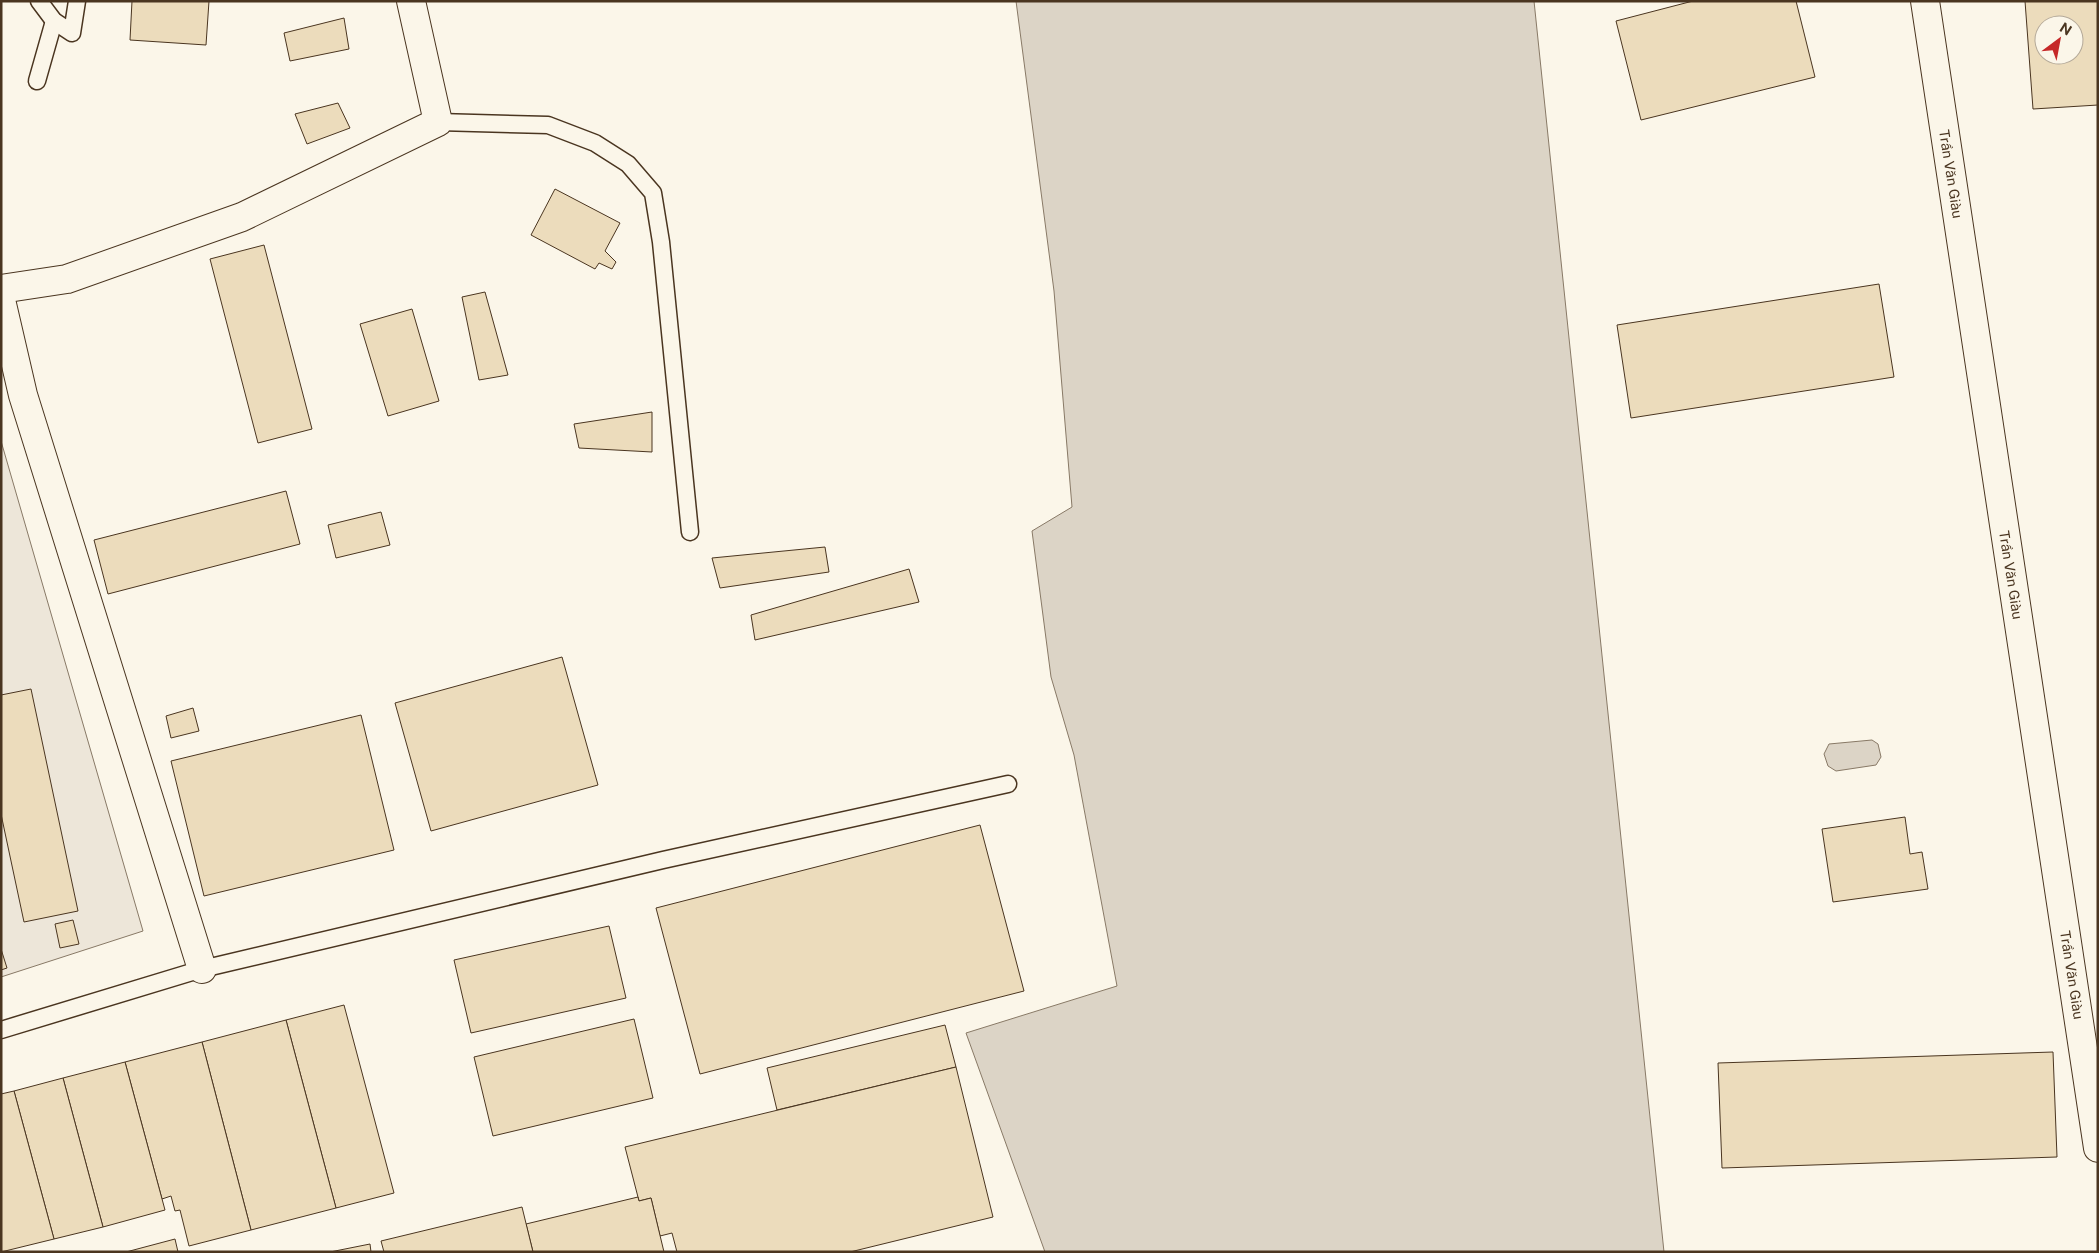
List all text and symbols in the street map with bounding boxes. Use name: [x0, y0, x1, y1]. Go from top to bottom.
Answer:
north arrow: [2034, 15, 2084, 65]
text: N: [2057, 19, 2075, 39]
street label: Trần Văn Giàu: [1936, 129, 1966, 219]
street label: Trần Văn Giàu: [1996, 530, 2026, 620]
street label: Trần Văn Giàu: [2057, 930, 2087, 1020]

